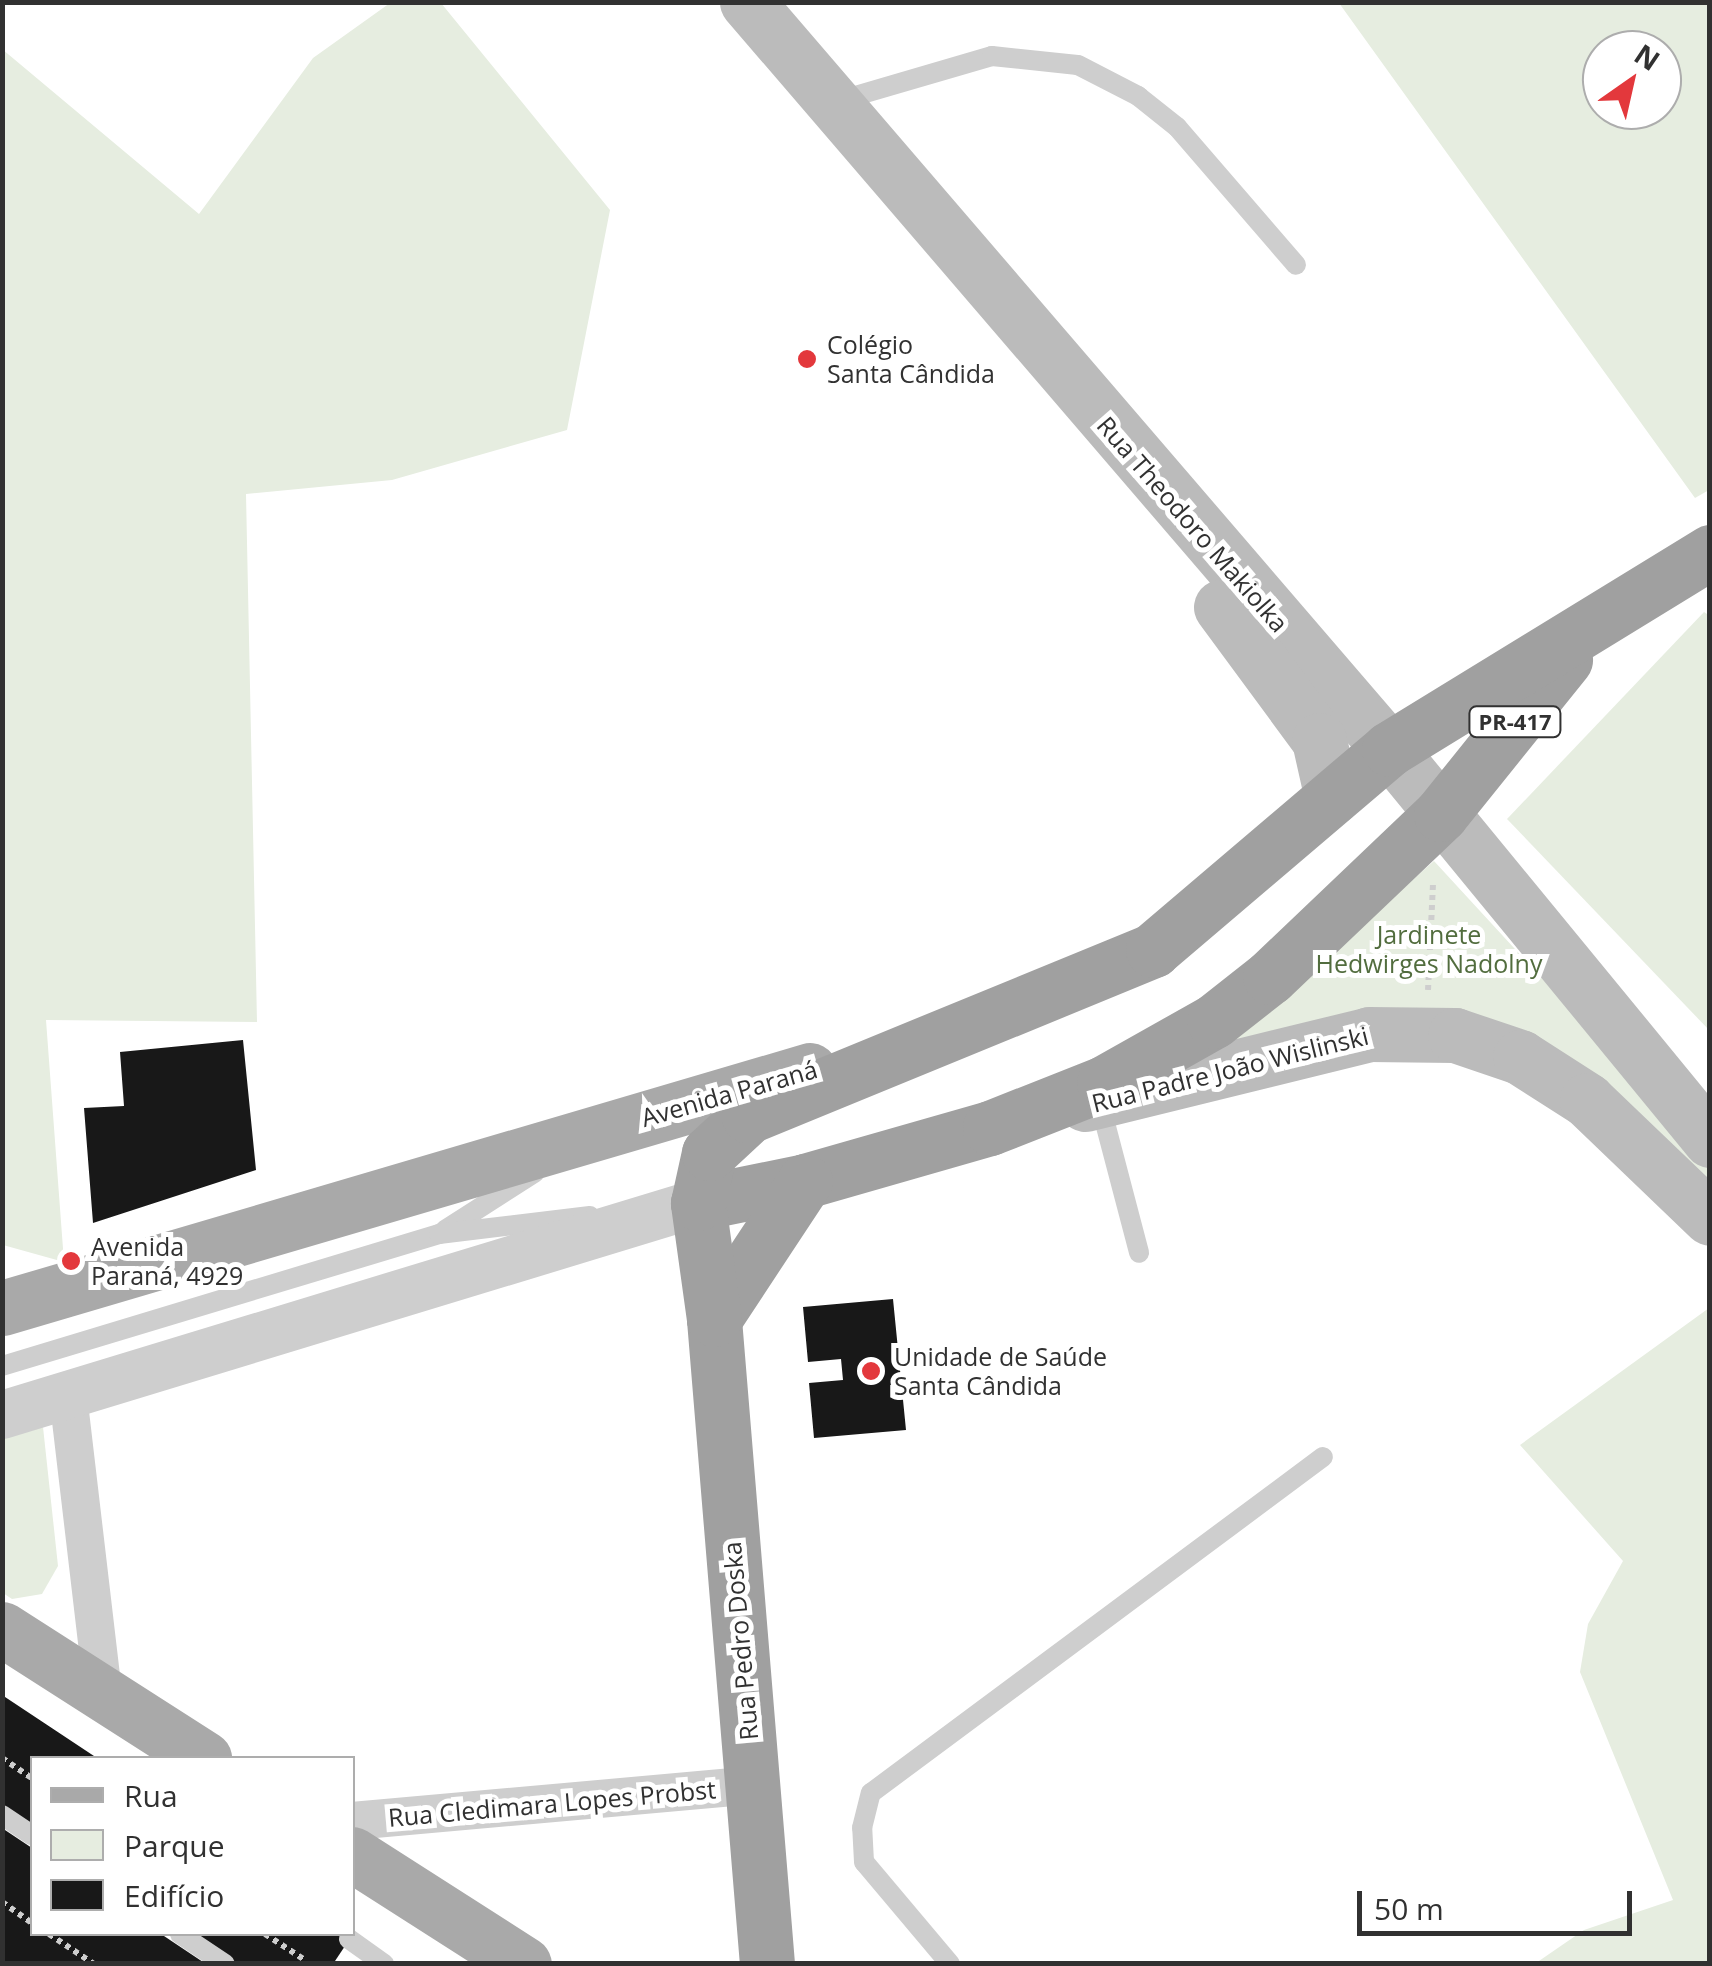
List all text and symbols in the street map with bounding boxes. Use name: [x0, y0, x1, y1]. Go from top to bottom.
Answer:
north arrow: [1582, 30, 1682, 130]
text: N: [1628, 35, 1668, 79]
place label: Colégio Santa Cândida: [827, 330, 995, 389]
marker: Colégio Santa Cândida: [796, 348, 818, 370]
street label: Rua Theodoro Makiolka: [1091, 410, 1295, 638]
road number: PR-417: [1468, 705, 1562, 739]
park label: Jardinete Hedwirges Nadolny: [1316, 920, 1542, 979]
street label: Rua Padre João Wislinski: [1089, 1020, 1371, 1118]
street label: Avenida Paraná: [637, 1054, 821, 1132]
place label: Avenida Paraná, 4929: [91, 1232, 243, 1291]
marker: Avenida Paraná, 4929: [60, 1250, 82, 1272]
place label: Unidade de Saúde Santa Cândida: [894, 1342, 1107, 1401]
marker: Unidade de Saúde Santa Cândida: [858, 1358, 884, 1384]
street label: Rua Pedro Doska: [716, 1540, 764, 1742]
legend: [30, 1756, 355, 1936]
street label: Rua Cledimara Lopes Probst: [387, 1774, 717, 1832]
text: Rua: [124, 1775, 178, 1816]
text: Parque: [124, 1825, 225, 1866]
scale bar: [1362, 1871, 1637, 1933]
text: Edifício: [124, 1875, 224, 1916]
text: 50 m: [1374, 1888, 1444, 1929]

